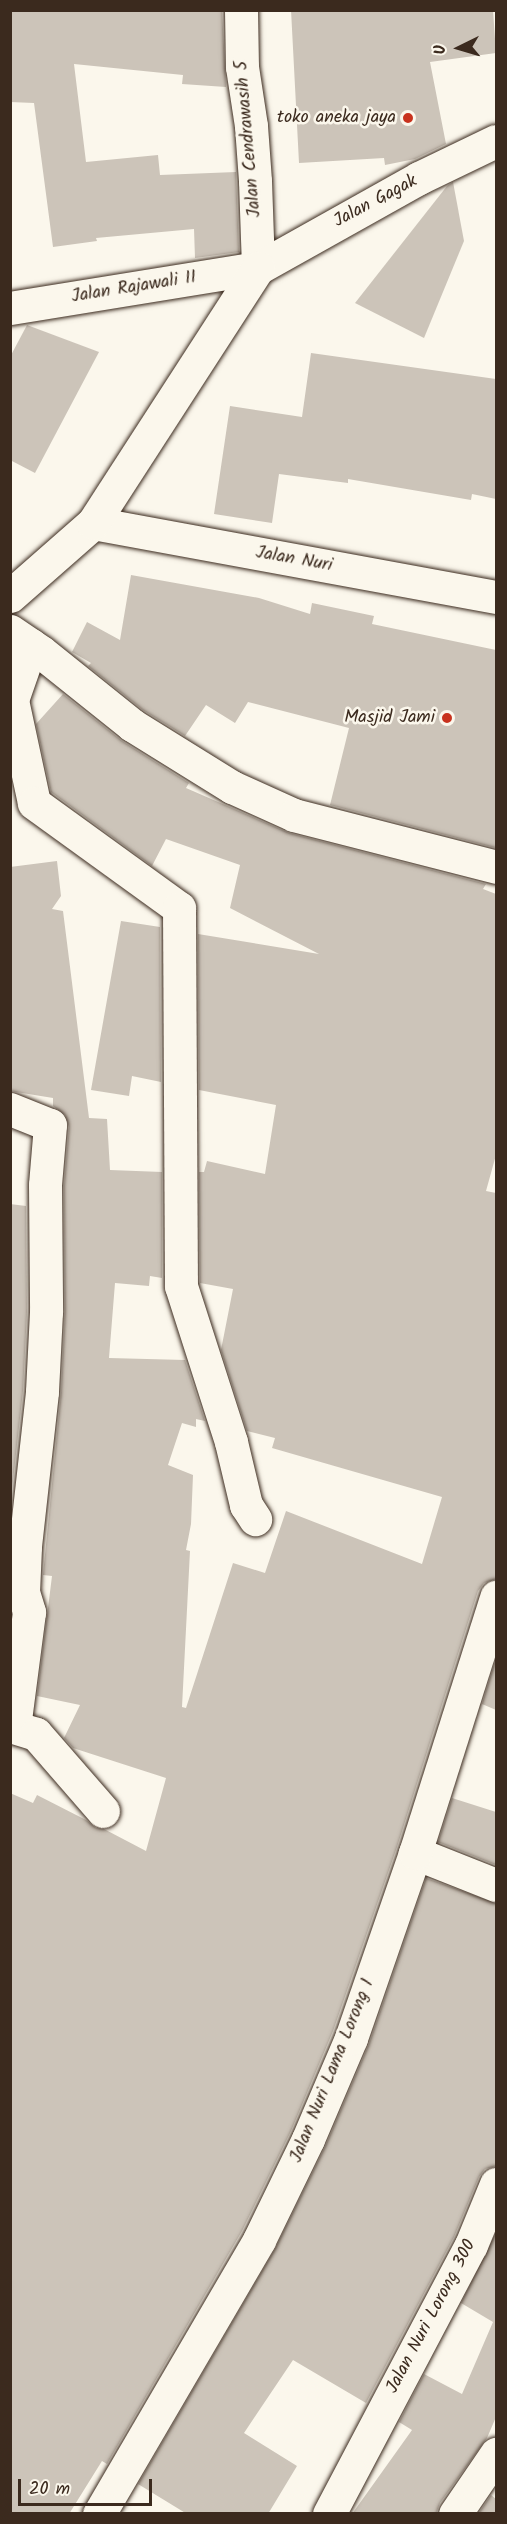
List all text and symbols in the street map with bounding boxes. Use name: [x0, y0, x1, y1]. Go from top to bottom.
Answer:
north arrow: [429, 18, 489, 78]
text: U: [428, 44, 453, 55]
street label: Jalan Cendrawasih 5: [231, 60, 267, 218]
place label: toko aneka jaya: [277, 107, 396, 129]
marker: toko aneka jaya: [401, 111, 415, 125]
street label: Jalan Gagak: [331, 171, 421, 233]
street label: Jalan Rajawali II: [70, 267, 198, 309]
street label: Jalan Nuri: [254, 543, 334, 577]
place label: Masjid Jami: [344, 707, 435, 729]
marker: Masjid Jami: [440, 711, 454, 725]
street label: Jalan Nuri Lama Lorong 1: [286, 1976, 380, 2166]
street label: Jalan Nuri Lorong 300: [382, 2237, 482, 2397]
scale bar: [21, 2467, 154, 2505]
text: 20 m: [29, 2475, 70, 2504]

